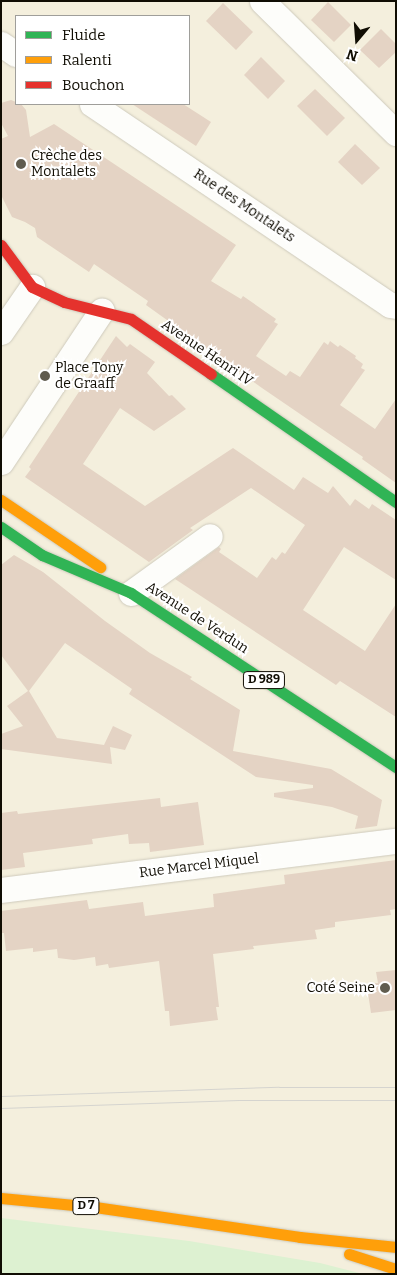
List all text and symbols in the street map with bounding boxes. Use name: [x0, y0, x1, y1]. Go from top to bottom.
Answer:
legend: [15, 15, 190, 105]
north arrow: [332, 15, 382, 65]
text: Fluide: [62, 26, 105, 44]
text: N: [344, 45, 360, 64]
text: Ralenti: [62, 51, 112, 69]
text: Bouchon: [62, 76, 124, 94]
place label: Crèche des Montalets: [31, 148, 102, 180]
marker: Crèche des Montalets: [15, 158, 27, 170]
street label: Rue des Montalets: [190, 166, 298, 246]
street label: Avenue Henri IV: [158, 316, 256, 390]
place label: Place Tony de Graaff: [55, 360, 123, 392]
marker: Place Tony de Graaff: [39, 370, 51, 382]
street label: Avenue de Verdun: [143, 579, 251, 657]
road number: D 989: [243, 670, 285, 690]
street label: Rue Marcel Miquel: [138, 850, 260, 882]
place label: Coté Seine: [306, 980, 375, 996]
marker: Coté Seine: [379, 982, 391, 994]
road number: D 7: [72, 1196, 100, 1216]

